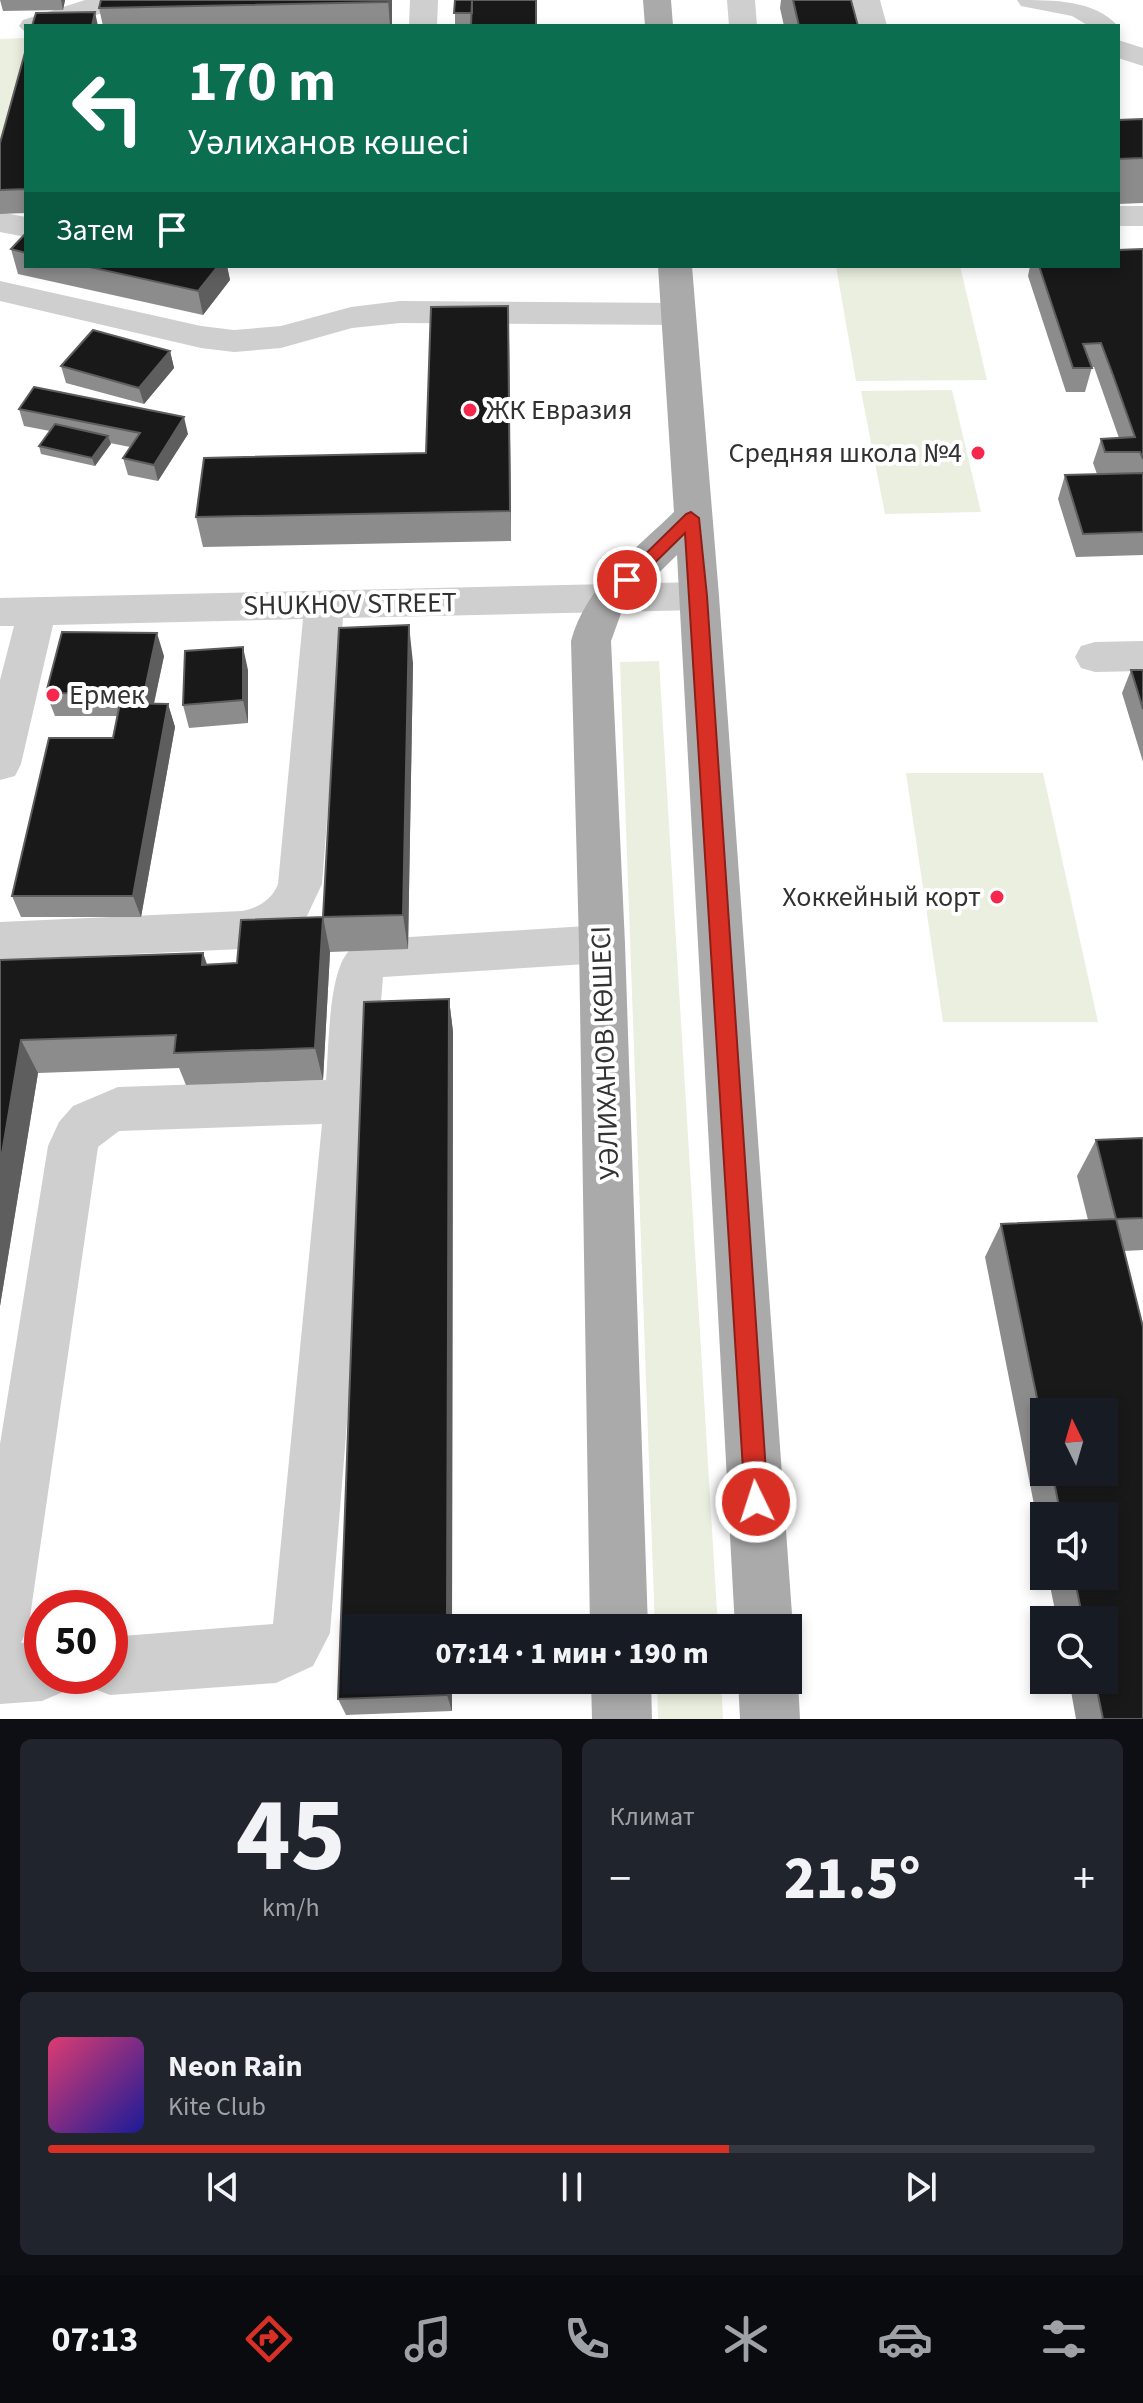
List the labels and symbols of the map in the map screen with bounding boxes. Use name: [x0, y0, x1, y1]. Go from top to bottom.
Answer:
place label: ЖК Евразия: [486, 390, 632, 430]
marker: ЖК Евразия: [461, 401, 479, 419]
place label: Средняя школа №4: [728, 433, 962, 473]
marker: Средняя школа №4: [969, 444, 987, 462]
pin: [593, 546, 661, 614]
street label: SHUKHOV STREET: [243, 582, 457, 626]
place label: Ермек: [69, 675, 145, 715]
marker: Ермек: [44, 686, 62, 704]
place label: Хоккейный корт: [782, 877, 981, 917]
marker: Хоккейный корт: [988, 888, 1006, 906]
street label: УӘЛИХАНОВ КӨШЕСІ: [581, 925, 629, 1181]
north arrow: [1030, 1398, 1118, 1486]
position arrow: [714, 1460, 798, 1544]
speed limit sign: 50: [24, 1590, 128, 1694]

